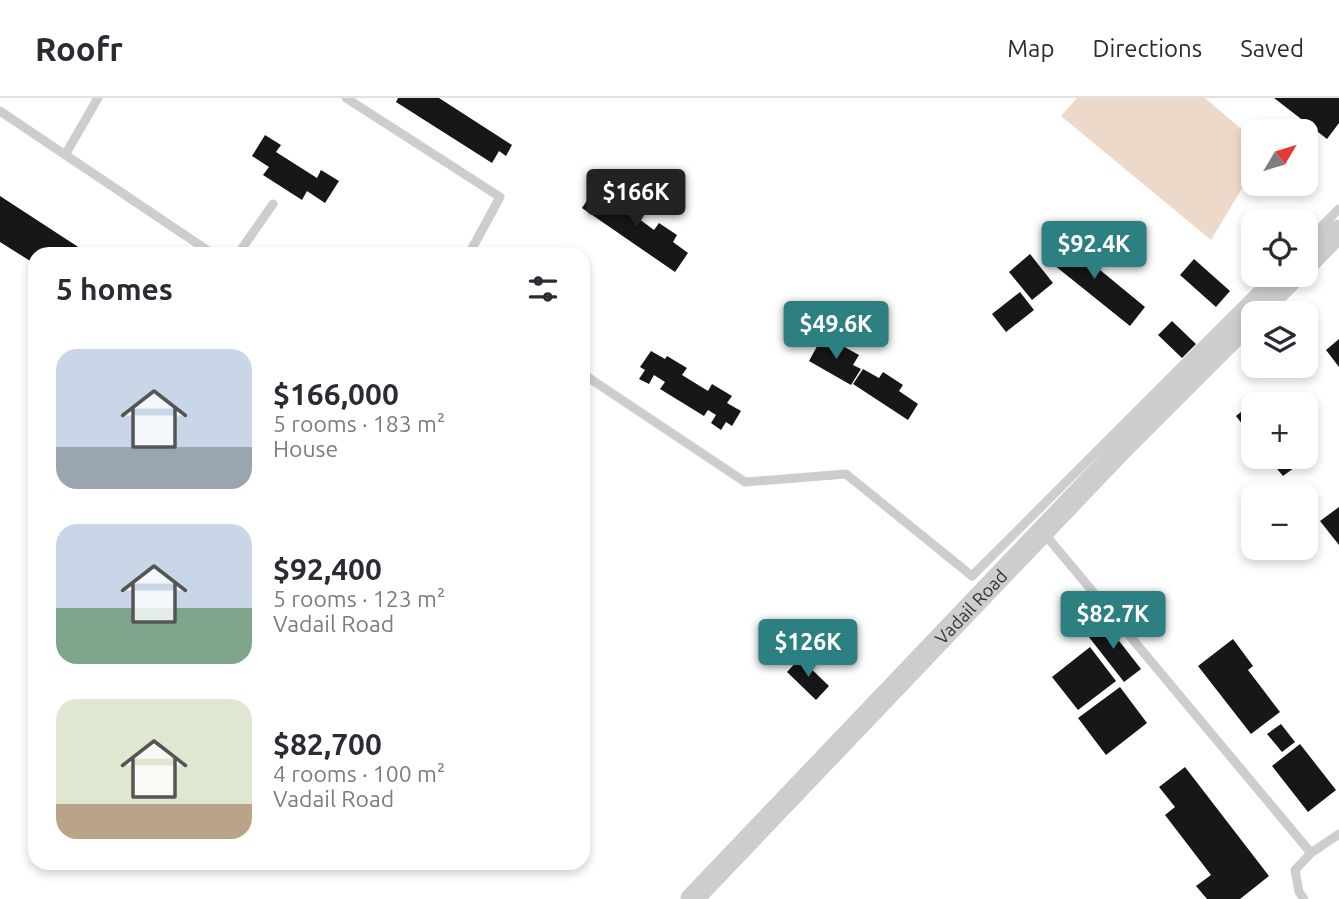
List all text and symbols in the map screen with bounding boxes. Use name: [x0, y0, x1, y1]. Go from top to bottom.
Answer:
text: Roofr: [35, 30, 123, 67]
text: Map: [1007, 35, 1054, 62]
text: Directions: [1092, 35, 1202, 62]
text: Saved: [1240, 35, 1304, 62]
north arrow: [1241, 119, 1318, 196]
map controls: [1241, 119, 1318, 560]
pin: $166K: [587, 170, 685, 229]
text: $166K: [602, 179, 670, 204]
button: locate: [1241, 210, 1318, 287]
pin: $92.4K: [1037, 222, 1151, 281]
text: $92.4K: [1058, 231, 1130, 256]
icon: filters: [524, 270, 562, 308]
text: 5 homes: [56, 272, 173, 306]
button: layers: [1241, 301, 1318, 378]
pin: $49.6K: [779, 302, 893, 361]
text: $49.6K: [800, 311, 872, 336]
icon: home: [112, 377, 196, 461]
text: $166,000: [273, 377, 399, 411]
button: +: [1241, 392, 1318, 469]
text: 5 rooms · 183 m²: [273, 411, 445, 436]
text: House: [273, 436, 338, 461]
button: −: [1241, 483, 1318, 560]
icon: home: [112, 552, 196, 636]
text: $92,400: [273, 552, 382, 586]
street label: Vadail Road: [931, 565, 1011, 648]
text: 5 rooms · 123 m²: [273, 586, 445, 611]
pin: $82.7K: [1056, 592, 1170, 651]
text: $82.7K: [1077, 601, 1149, 626]
text: Vadail Road: [273, 611, 394, 636]
pin: $126K: [759, 620, 857, 679]
text: $126K: [774, 629, 842, 654]
icon: home: [112, 727, 196, 811]
text: $82,700: [273, 727, 382, 761]
text: 4 rooms · 100 m²: [273, 761, 445, 786]
text: Vadail Road: [273, 786, 394, 811]

